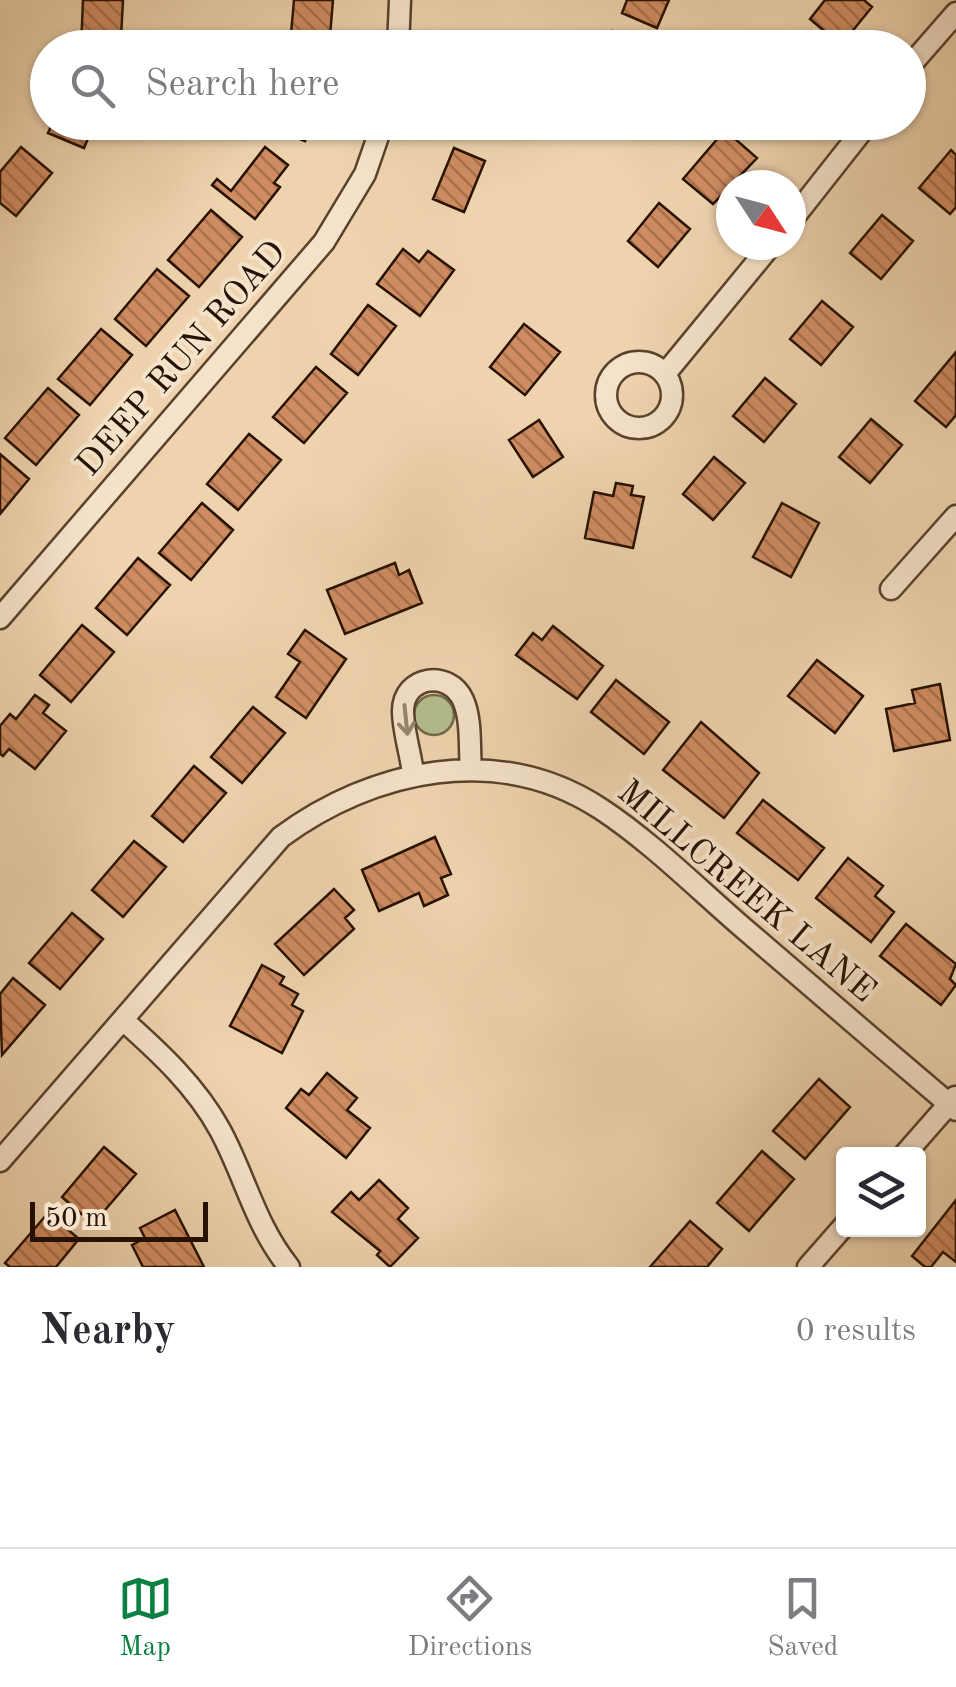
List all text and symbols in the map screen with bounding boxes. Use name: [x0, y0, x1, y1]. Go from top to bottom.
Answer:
search box: [30, 30, 926, 140]
icon: search: [65, 58, 120, 113]
text: Search here: [145, 66, 340, 104]
north arrow: [716, 170, 806, 260]
street label: DEEP RUN ROAD: [71, 235, 293, 483]
one-way arrow: [397, 703, 416, 736]
street label: MILLCREEK LANE: [611, 774, 881, 1010]
map controls: [836, 1147, 926, 1237]
button: layers: [836, 1147, 926, 1237]
scale bar: [30, 1197, 208, 1242]
text: 50 m: [45, 1205, 108, 1233]
text: Nearby: [40, 1311, 176, 1353]
text: 0 results: [796, 1316, 916, 1348]
tab: Map: [118, 1571, 173, 1666]
tab: Directions: [408, 1571, 532, 1666]
tab: Saved: [767, 1571, 838, 1666]

